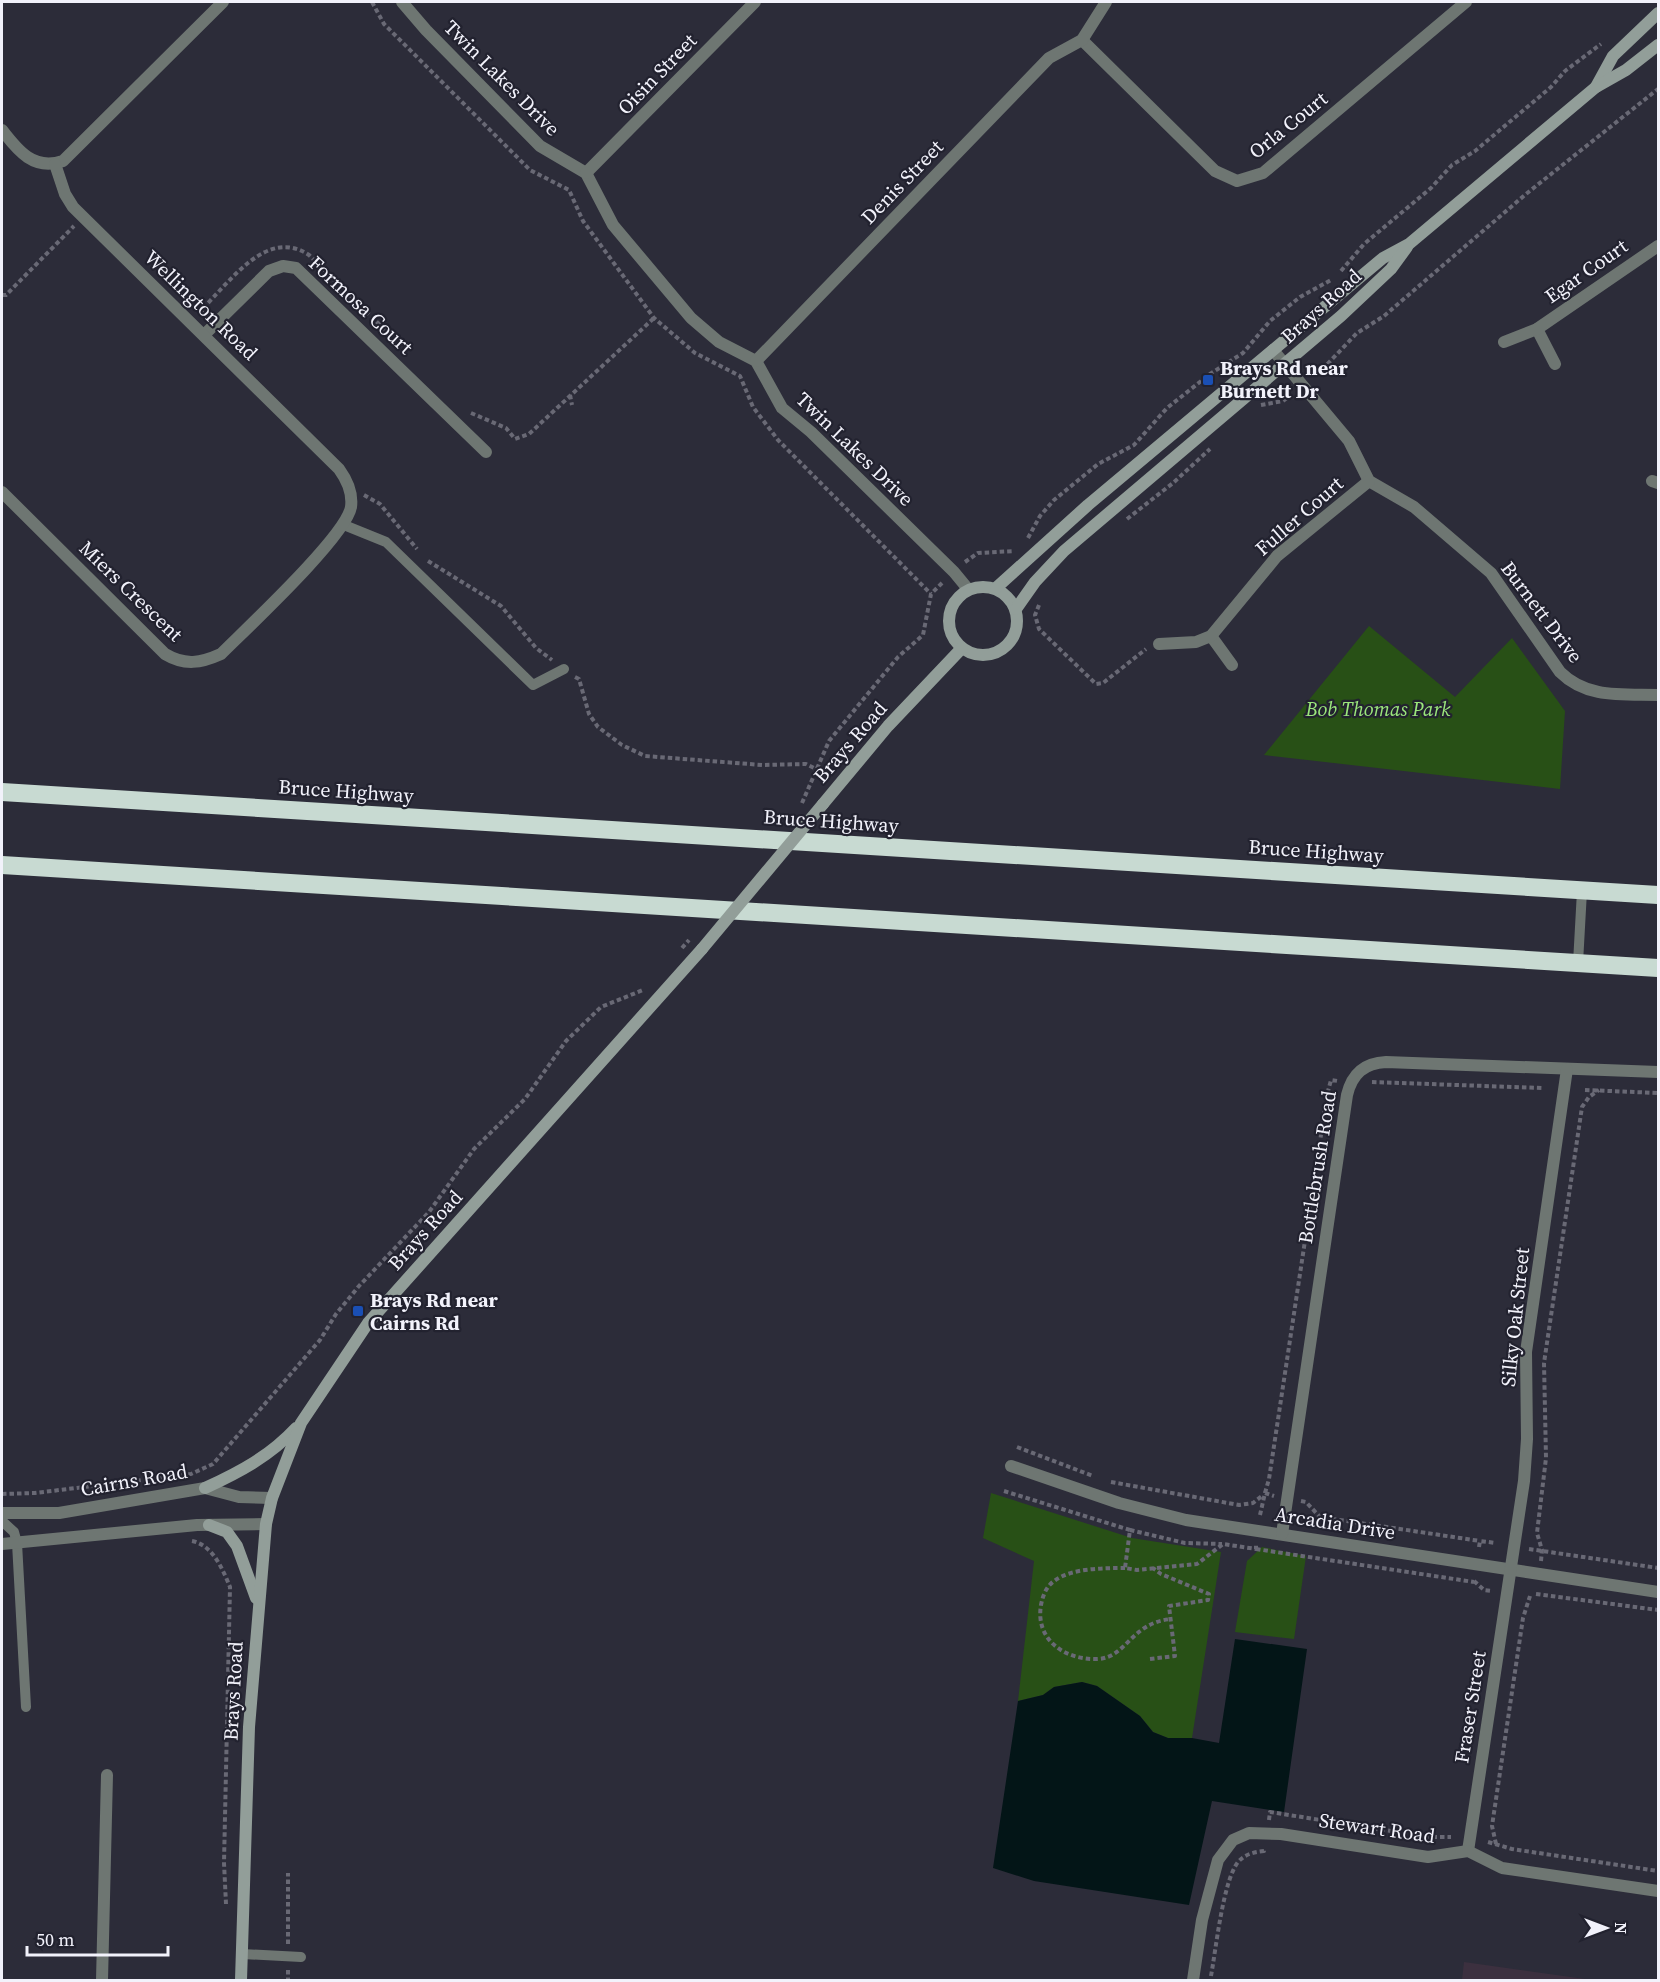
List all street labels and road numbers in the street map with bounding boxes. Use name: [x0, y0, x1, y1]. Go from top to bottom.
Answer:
street label: Twin Lakes Drive: [438, 14, 566, 142]
street label: Oisin Street: [611, 27, 703, 121]
street label: Orla Court: [1243, 84, 1333, 165]
street label: Denis Street: [855, 133, 950, 230]
street label: Egar Court: [1539, 232, 1634, 310]
street label: Wellington Road: [138, 244, 264, 367]
street label: Formosa Court: [303, 249, 420, 361]
street label: Brays Road: [1275, 262, 1368, 350]
street label: Twin Lakes Drive: [790, 386, 920, 512]
street label: Fuller Court: [1249, 470, 1349, 562]
street label: Miers Crescent: [73, 534, 189, 648]
street label: Burnett Drive: [1495, 555, 1589, 669]
street label: Brays Road: [807, 695, 894, 789]
street label: Bruce Highway: [277, 772, 415, 810]
street label: Bruce Highway: [762, 802, 900, 840]
street label: Bruce Highway: [1247, 832, 1385, 870]
street label: Bottlebrush Road: [1291, 1088, 1343, 1246]
street label: Brays Road: [381, 1183, 469, 1276]
street label: Silky Oak Street: [1494, 1246, 1536, 1388]
street label: Cairns Road: [78, 1457, 190, 1503]
street label: Arcadia Drive: [1273, 1500, 1397, 1546]
street label: Brays Road: [216, 1640, 250, 1741]
street label: Fraser Street: [1447, 1648, 1493, 1765]
street label: Stewart Road: [1317, 1806, 1437, 1850]

